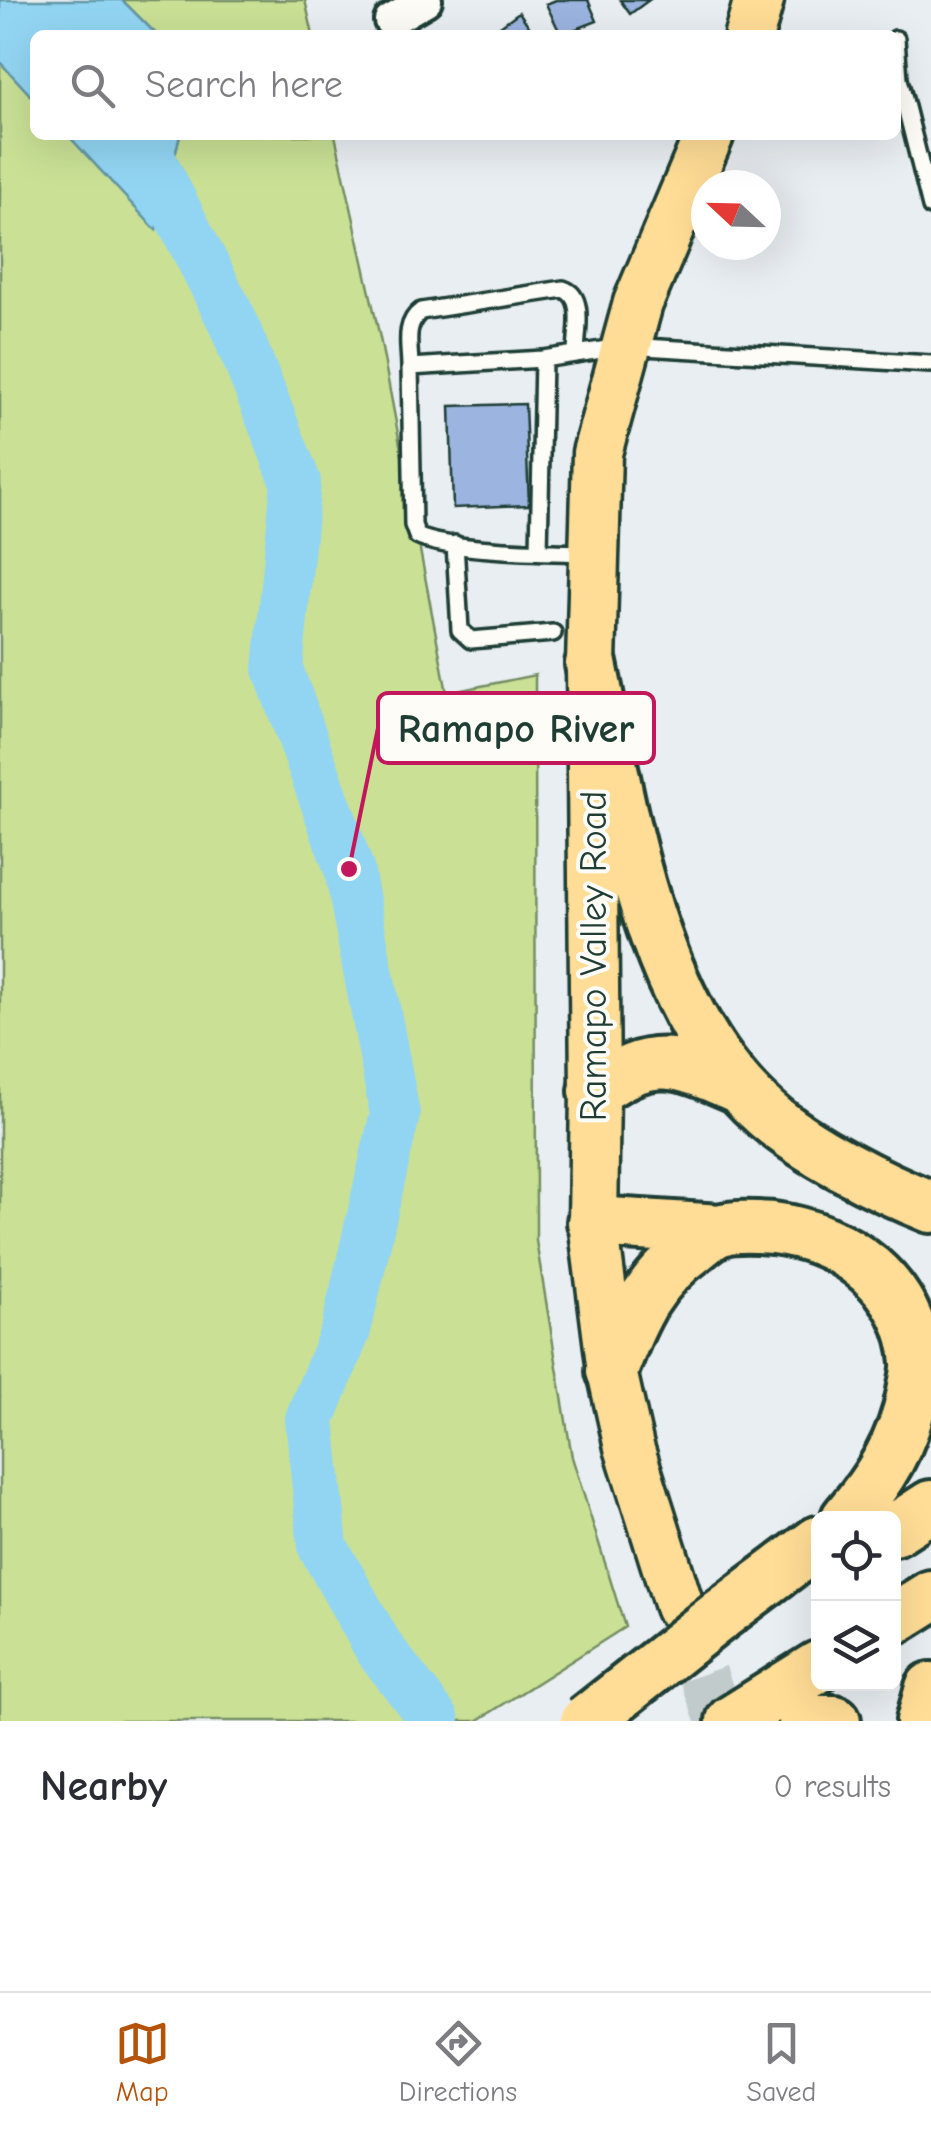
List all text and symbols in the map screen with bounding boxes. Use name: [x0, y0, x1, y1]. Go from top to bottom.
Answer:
search box: [30, 30, 901, 140]
icon: search: [65, 58, 120, 113]
text: Search here: [145, 63, 343, 107]
north arrow: [691, 170, 781, 260]
callout: Ramapo River: [378, 693, 654, 763]
text: Ramapo River: [398, 706, 634, 752]
street label: Ramapo Valley Road: [572, 790, 616, 1122]
map controls: [811, 1511, 901, 1691]
button: locate: [811, 1511, 901, 1601]
button: layers: [811, 1601, 901, 1691]
text: Nearby: [40, 1762, 167, 1811]
text: 0 results: [774, 1768, 891, 1805]
tab: Map: [115, 2016, 170, 2108]
tab: Directions: [399, 2016, 517, 2108]
tab: Saved: [746, 2016, 816, 2108]

